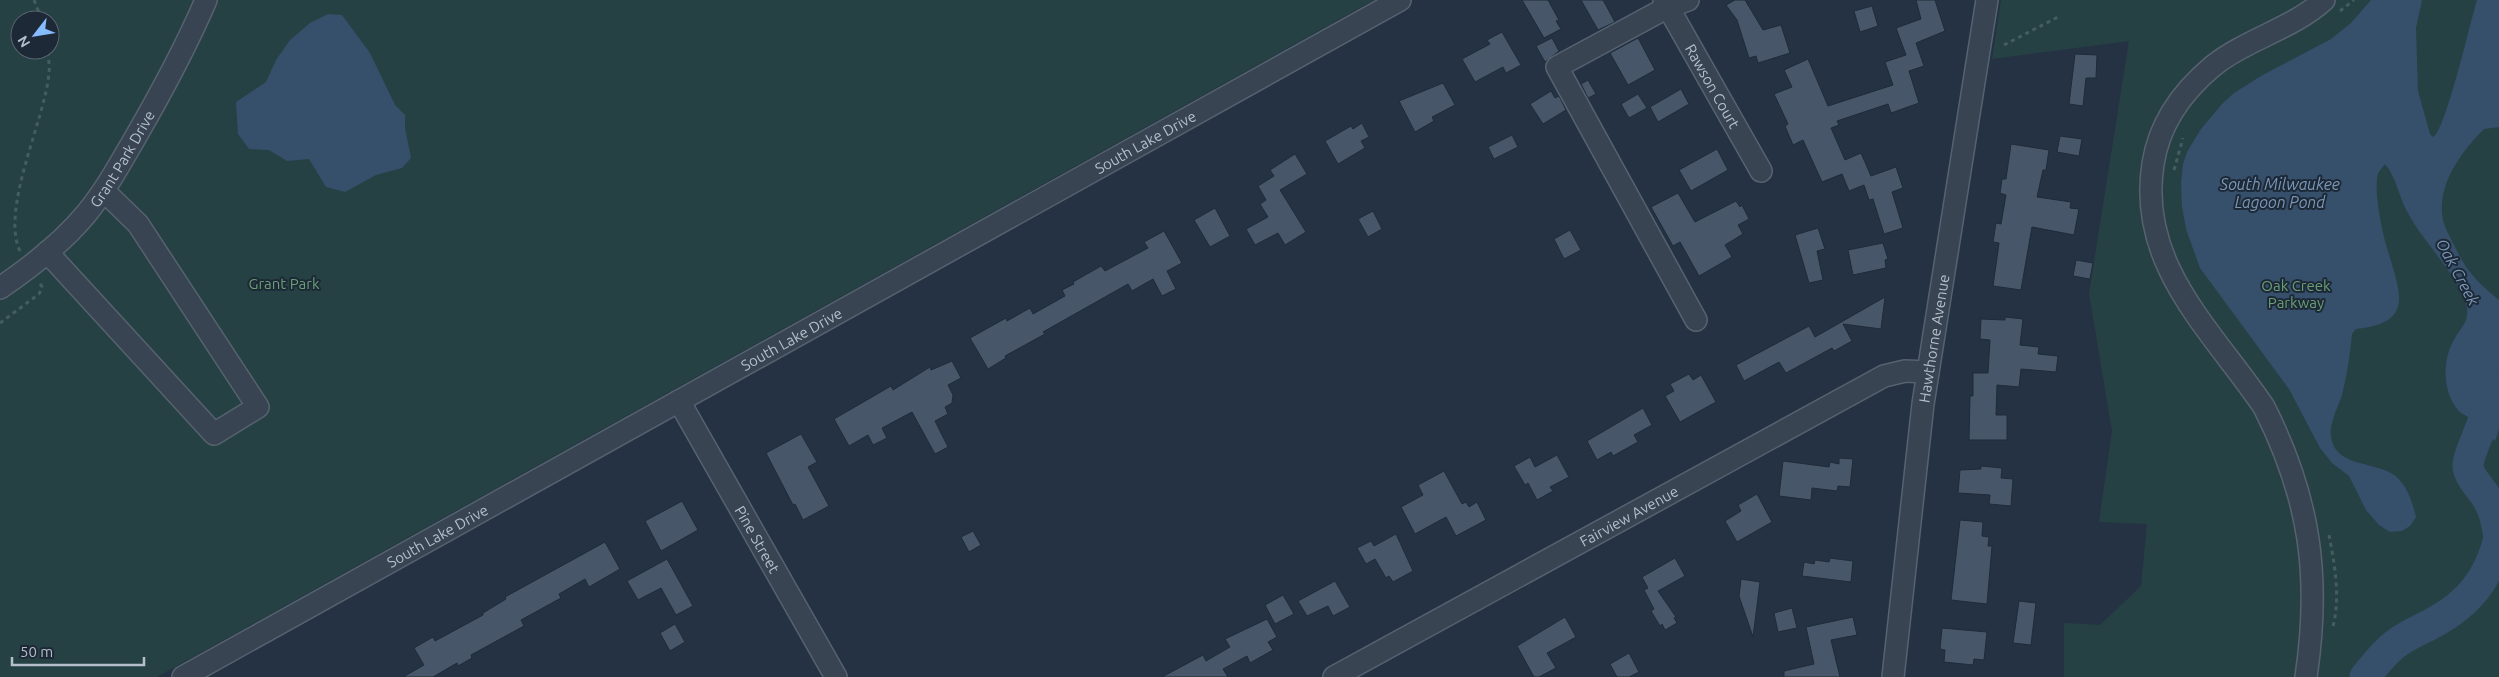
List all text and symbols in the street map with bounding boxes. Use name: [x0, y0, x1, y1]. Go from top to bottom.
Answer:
north arrow: [10, 10, 60, 60]
text: N: [14, 33, 33, 50]
street label: Rawson Court: [1682, 41, 1744, 131]
street label: Grant Park Drive: [86, 107, 158, 210]
street label: South Lake Drive: [1092, 107, 1199, 177]
water label: South Milwaukee Lagoon Pond: [2219, 175, 2340, 211]
water label: Oak Creek: [2433, 235, 2483, 309]
street label: Hawthorne Avenue: [1915, 273, 1952, 404]
park label: Grant Park: [248, 275, 320, 292]
park label: Oak Creek Parkway: [2261, 277, 2331, 311]
street label: South Lake Drive: [738, 304, 845, 374]
street label: Fairview Avenue: [1577, 482, 1681, 549]
street label: South Lake Drive: [384, 501, 491, 570]
street label: Pine Street: [732, 502, 784, 576]
scale bar: [12, 634, 145, 666]
text: 50 m: [20, 643, 53, 660]

